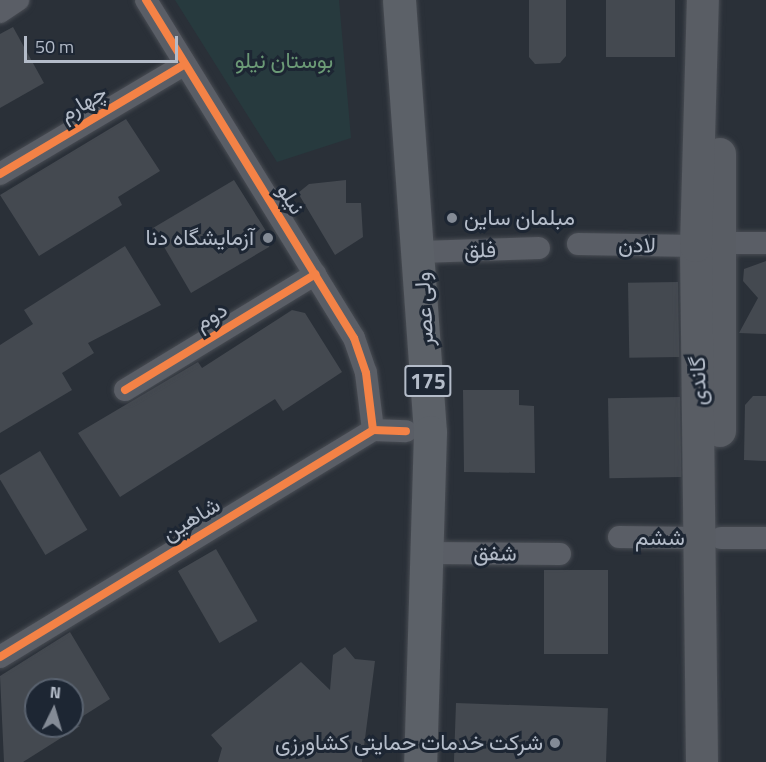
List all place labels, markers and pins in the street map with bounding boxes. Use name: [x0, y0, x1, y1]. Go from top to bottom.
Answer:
place label: مبلمان ساین: [464, 205, 575, 231]
marker: مبلمان ساین: [445, 211, 459, 225]
place label: آزمایشگاه دنا: [146, 225, 254, 251]
marker: آزمایشگاه دنا: [259, 229, 277, 247]
place label: شرکت خدمات حمایتی کشاورزی: [275, 730, 543, 756]
marker: شرکت خدمات حمایتی کشاورزی: [548, 736, 562, 750]

